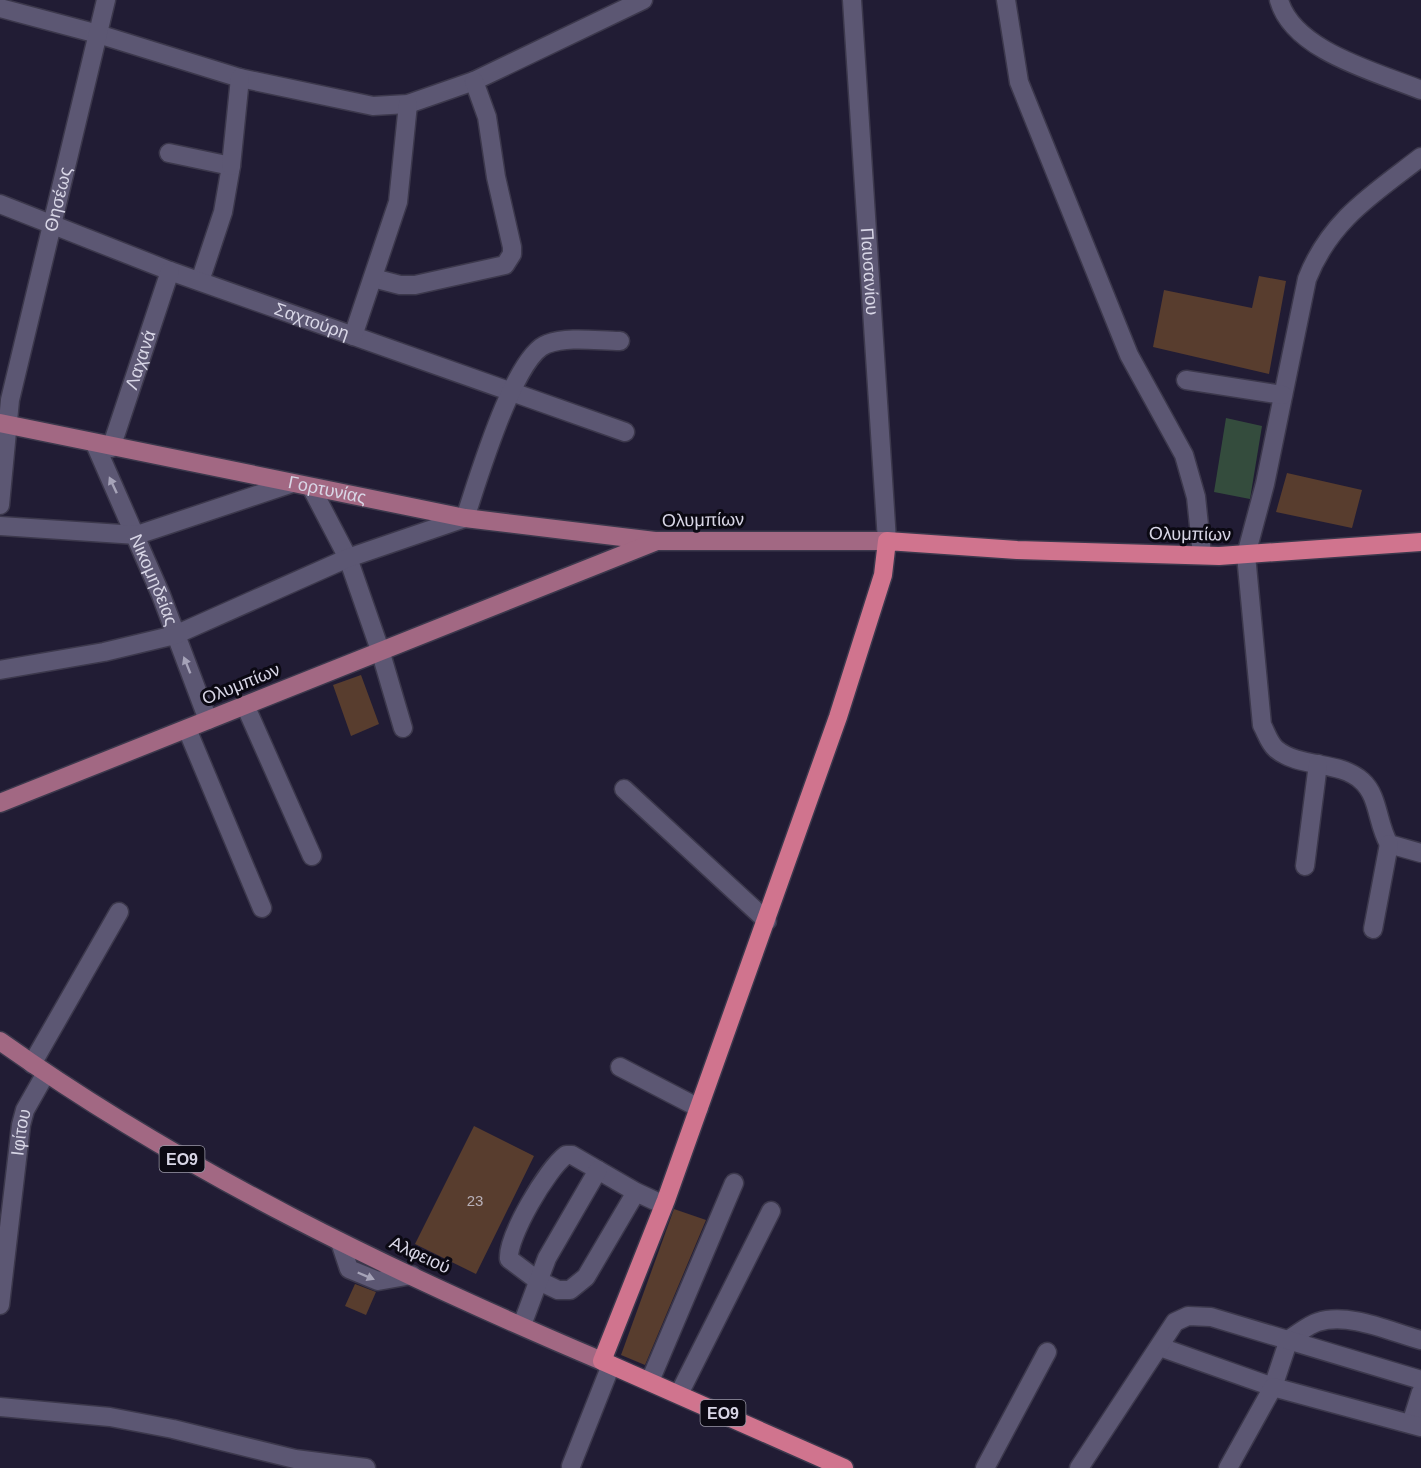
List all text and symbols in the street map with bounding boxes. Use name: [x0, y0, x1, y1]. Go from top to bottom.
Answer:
street label: Θησέως: [41, 164, 76, 234]
street label: Παυσανίου: [857, 227, 882, 316]
street label: Σαχτούρη: [272, 299, 352, 344]
street label: Λαχανά: [121, 328, 160, 392]
street label: Γορτυνίας: [287, 472, 368, 508]
one-way arrow: [109, 476, 118, 493]
street label: Ολυμπίων: [662, 509, 744, 531]
street label: Ολυμπίων: [1149, 523, 1231, 545]
street label: Νικομηδείας: [126, 531, 182, 629]
one-way arrow: [182, 656, 192, 674]
street label: Ολυμπίων: [199, 659, 283, 709]
street label: Ιφίτου: [7, 1106, 35, 1157]
road number: ΕΟ9: [160, 1146, 204, 1172]
house number: 23: [467, 1192, 483, 1209]
street label: Αλφειού: [387, 1232, 453, 1278]
one-way arrow: [358, 1271, 376, 1281]
road number: ΕΟ9: [700, 1400, 746, 1426]

